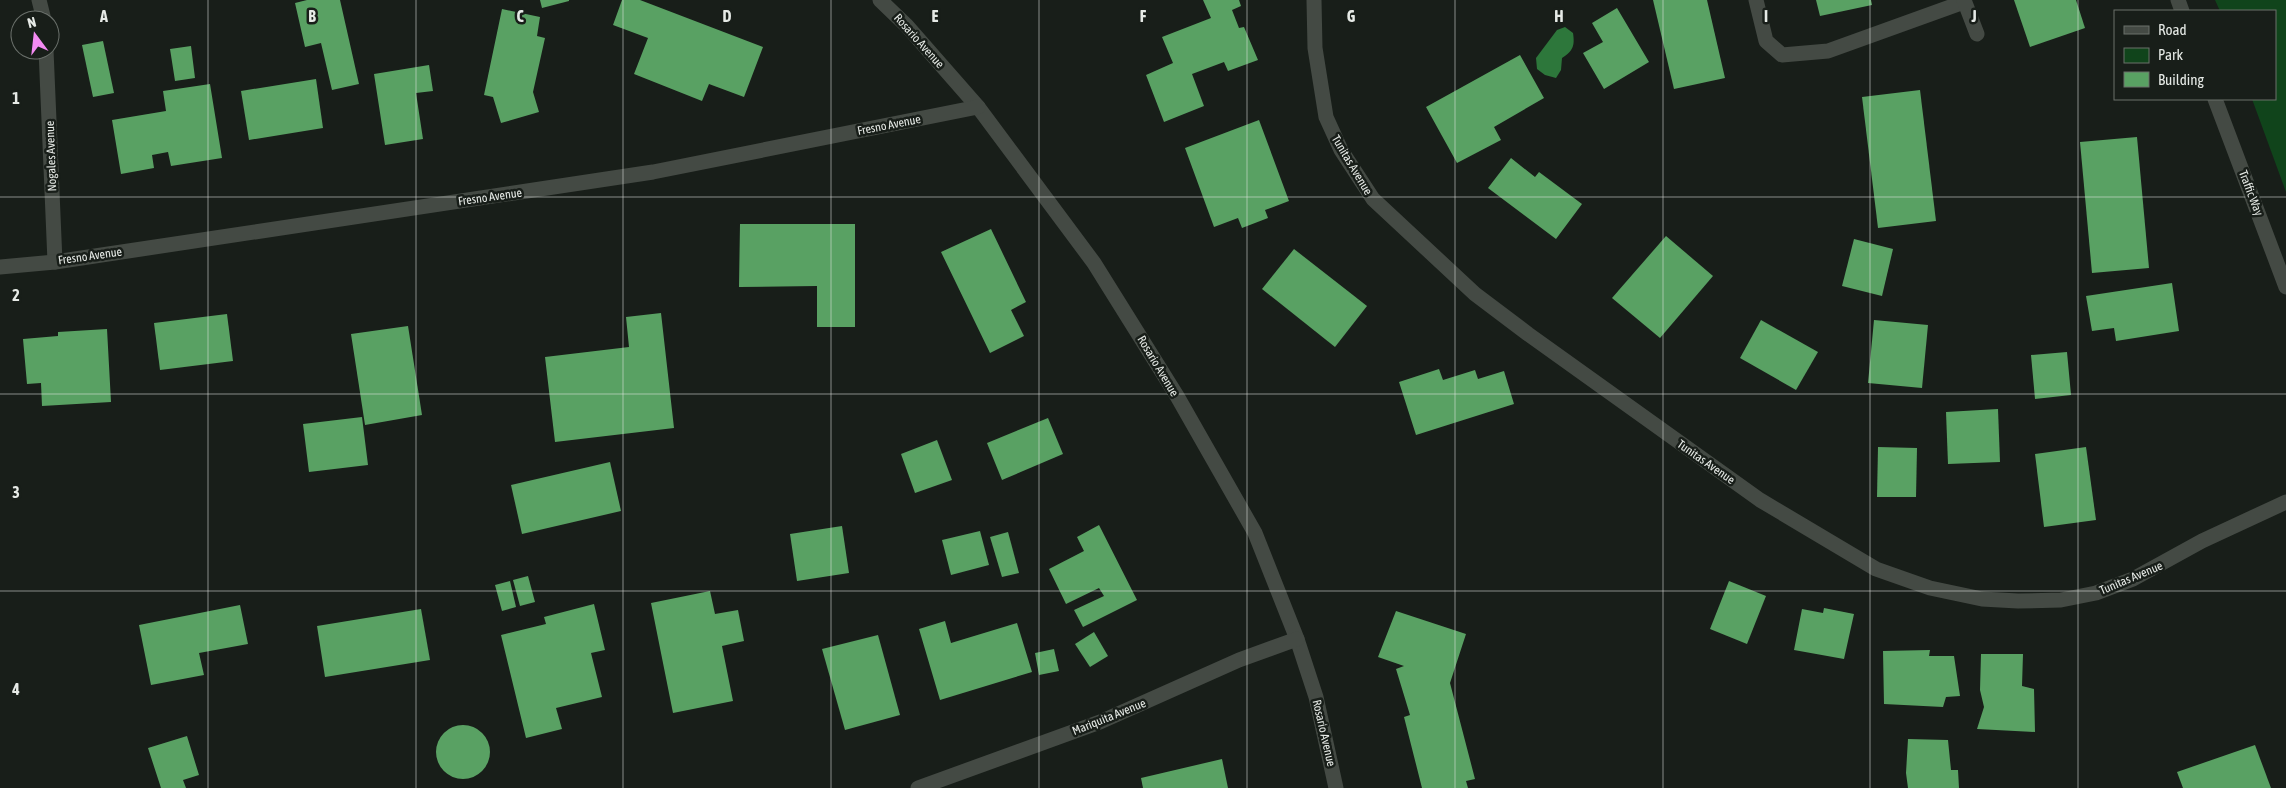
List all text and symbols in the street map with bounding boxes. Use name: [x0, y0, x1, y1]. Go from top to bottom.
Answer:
text: A: [99, 7, 108, 25]
text: B: [308, 7, 316, 25]
text: C: [516, 7, 524, 25]
text: D: [723, 7, 732, 25]
text: E: [932, 7, 939, 25]
text: F: [1140, 7, 1147, 25]
text: G: [1347, 7, 1356, 25]
text: H: [1554, 7, 1564, 25]
text: I: [1764, 7, 1768, 25]
text: J: [1970, 7, 1977, 25]
north arrow: [10, 10, 60, 60]
legend: [2114, 10, 2276, 100]
street label: Rosario Avenue: [891, 11, 947, 71]
text: N: [26, 14, 38, 31]
text: Road: [2158, 21, 2187, 38]
text: Park: [2158, 46, 2183, 63]
text: Building: [2158, 71, 2204, 88]
text: 1: [12, 89, 20, 107]
street label: Fresno Avenue: [856, 112, 922, 138]
street label: Nogales Avenue: [43, 120, 59, 192]
street label: Tunitas Avenue: [1329, 133, 1375, 197]
street label: Traffic Way: [2236, 168, 2266, 218]
street label: Fresno Avenue: [457, 186, 523, 208]
street label: Fresno Avenue: [57, 245, 123, 267]
text: 2: [12, 286, 20, 304]
street label: Rosario Avenue: [1134, 333, 1182, 399]
street label: Tunitas Avenue: [1674, 437, 1738, 487]
text: 3: [12, 483, 20, 501]
street label: Tunitas Avenue: [2097, 558, 2165, 598]
text: 4: [11, 680, 20, 698]
street label: Mariquita Avenue: [1070, 696, 1148, 738]
street label: Rosario Avenue: [1310, 698, 1338, 768]

